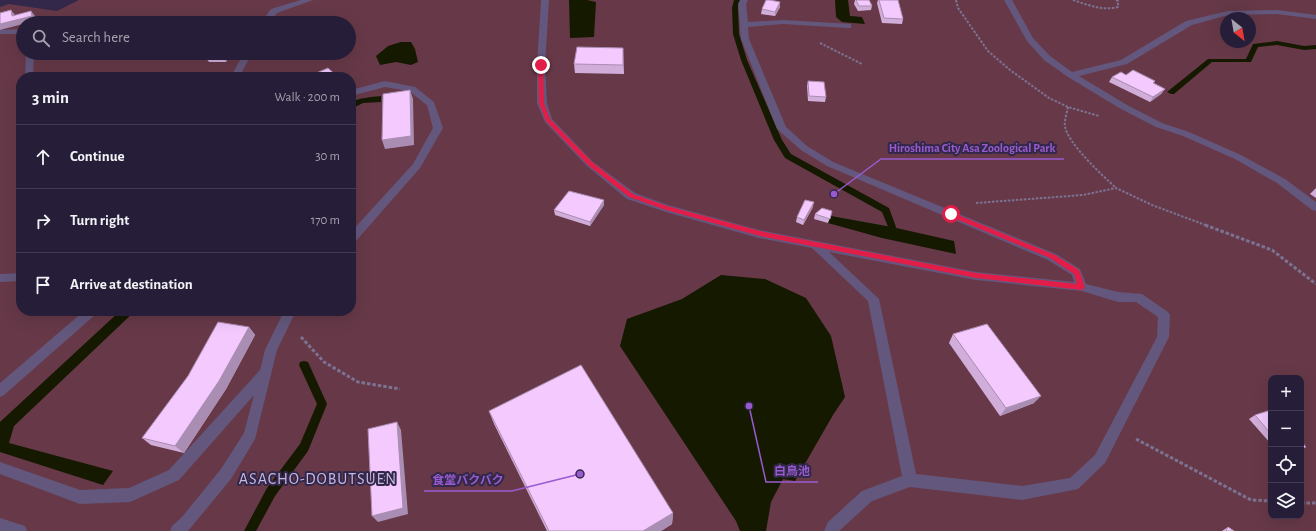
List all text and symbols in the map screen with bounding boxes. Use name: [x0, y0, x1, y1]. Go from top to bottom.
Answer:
north arrow: [1220, 12, 1256, 48]
search box: [16, 16, 356, 60]
icon: search: [30, 27, 52, 49]
text: Search here: [62, 30, 130, 45]
route end: [532, 56, 550, 74]
text: 3 min: [32, 89, 69, 106]
text: Walk · 200 m: [274, 91, 340, 104]
callout: Hiroshima City Asa Zoological Park: [881, 135, 1064, 159]
text: Hiroshima City Asa Zoological Park: [889, 142, 1055, 155]
icon: ahead: [32, 146, 54, 168]
text: Continue: [70, 149, 125, 164]
text: 30 m: [315, 150, 340, 163]
route start: [942, 205, 960, 223]
icon: right: [32, 210, 54, 232]
text: Turn right: [70, 213, 129, 228]
text: 170 m: [311, 214, 340, 227]
icon: arrive: [32, 274, 54, 296]
text: Arrive at destination: [70, 277, 193, 292]
map controls: [1268, 375, 1304, 519]
button: +: [1268, 375, 1304, 411]
button: −: [1268, 411, 1304, 447]
button: locate: [1268, 447, 1304, 483]
callout: 白鳥池: [766, 458, 818, 482]
text: 白鳥池: [774, 464, 810, 477]
callout: 食堂バクバク: [424, 467, 512, 491]
district label: ASACHO-DOBUTSUEN: [239, 471, 397, 487]
text: 食堂バクバク: [432, 473, 504, 486]
button: layers: [1268, 483, 1304, 519]

